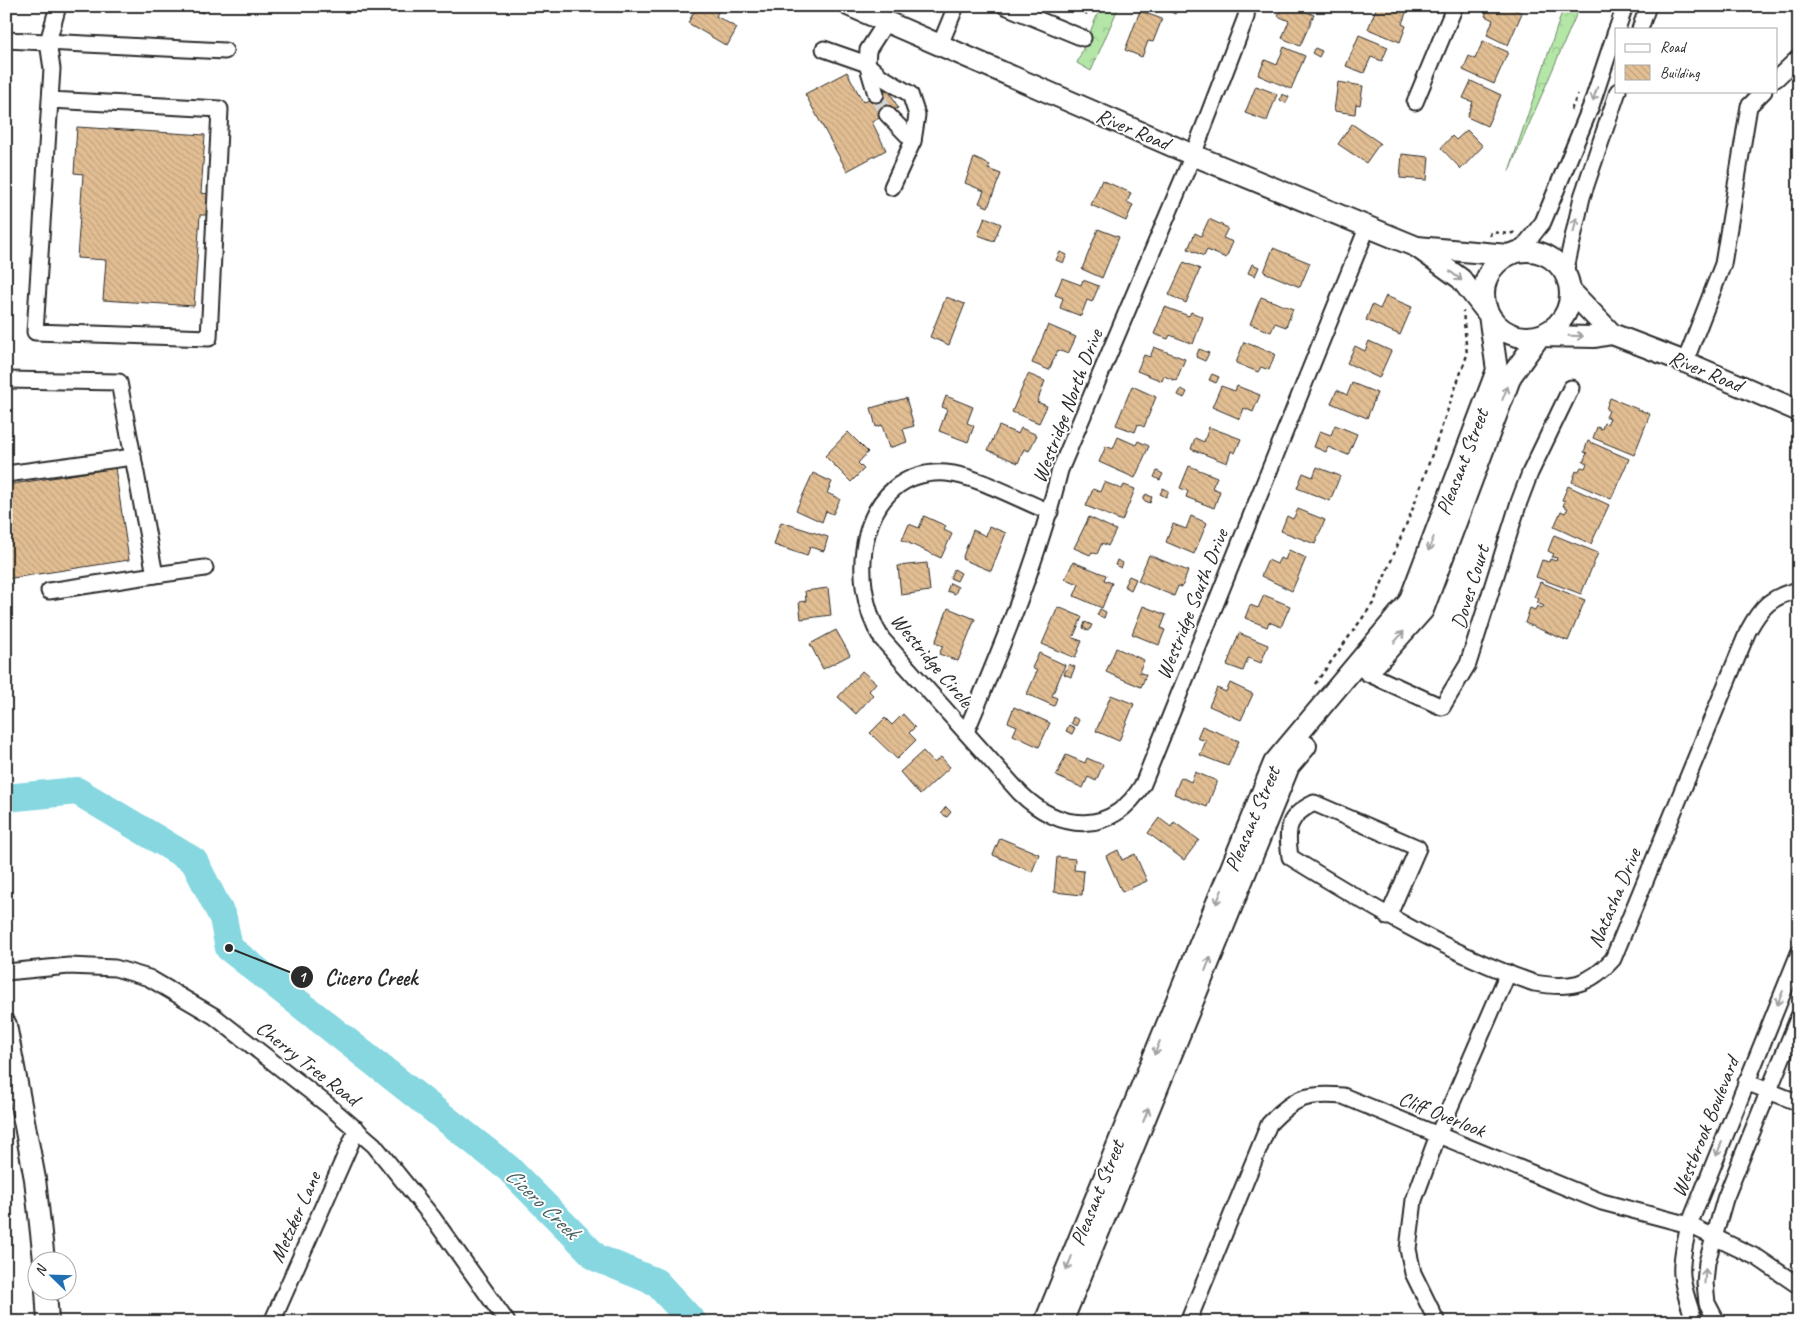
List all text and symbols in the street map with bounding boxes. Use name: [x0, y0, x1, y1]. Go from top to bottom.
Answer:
legend: [1615, 28, 1778, 92]
text: Road: [1660, 38, 1687, 57]
text: Building: [1660, 64, 1700, 83]
one-way arrow: [1590, 85, 1599, 101]
street label: River Road: [1092, 102, 1176, 157]
one-way arrow: [1571, 218, 1581, 234]
one-way arrow: [1449, 270, 1462, 281]
street label: Westridge North Drive: [1026, 325, 1109, 486]
one-way arrow: [1568, 331, 1584, 341]
street label: River Road: [1665, 344, 1749, 399]
one-way arrow: [1501, 386, 1510, 401]
street label: Pleasant Street: [1430, 403, 1495, 519]
street label: Westridge South Drive: [1150, 523, 1235, 683]
one-way arrow: [1426, 536, 1435, 551]
street label: Doves Court: [1445, 540, 1496, 632]
street label: Westridge Circle: [885, 608, 980, 713]
one-way arrow: [1393, 630, 1405, 643]
street label: Pleasant Street: [1218, 761, 1287, 875]
street label: Natasha Drive: [1581, 843, 1647, 952]
one-way arrow: [1213, 889, 1223, 904]
one-way arrow: [1204, 957, 1213, 972]
callout: Cicero Creek: [290, 958, 428, 995]
text: Cicero Creek: [325, 964, 419, 992]
text: 1: [299, 968, 308, 987]
one-way arrow: [1775, 991, 1784, 1006]
street label: Cherry Tree Road: [251, 1015, 368, 1114]
one-way arrow: [1152, 1040, 1161, 1055]
street label: Westbrook Boulevard: [1665, 1051, 1746, 1201]
street label: Cliff Overlook: [1395, 1085, 1490, 1144]
one-way arrow: [1142, 1108, 1152, 1123]
street label: Pleasant Street: [1064, 1135, 1131, 1249]
one-way arrow: [1713, 1141, 1723, 1156]
water label: Cicero Creek: [500, 1161, 587, 1247]
street label: Metzker Lane: [264, 1166, 327, 1266]
north arrow: [28, 1250, 78, 1300]
one-way arrow: [1064, 1255, 1073, 1270]
text: N: [31, 1262, 51, 1278]
one-way arrow: [1701, 1268, 1710, 1284]

